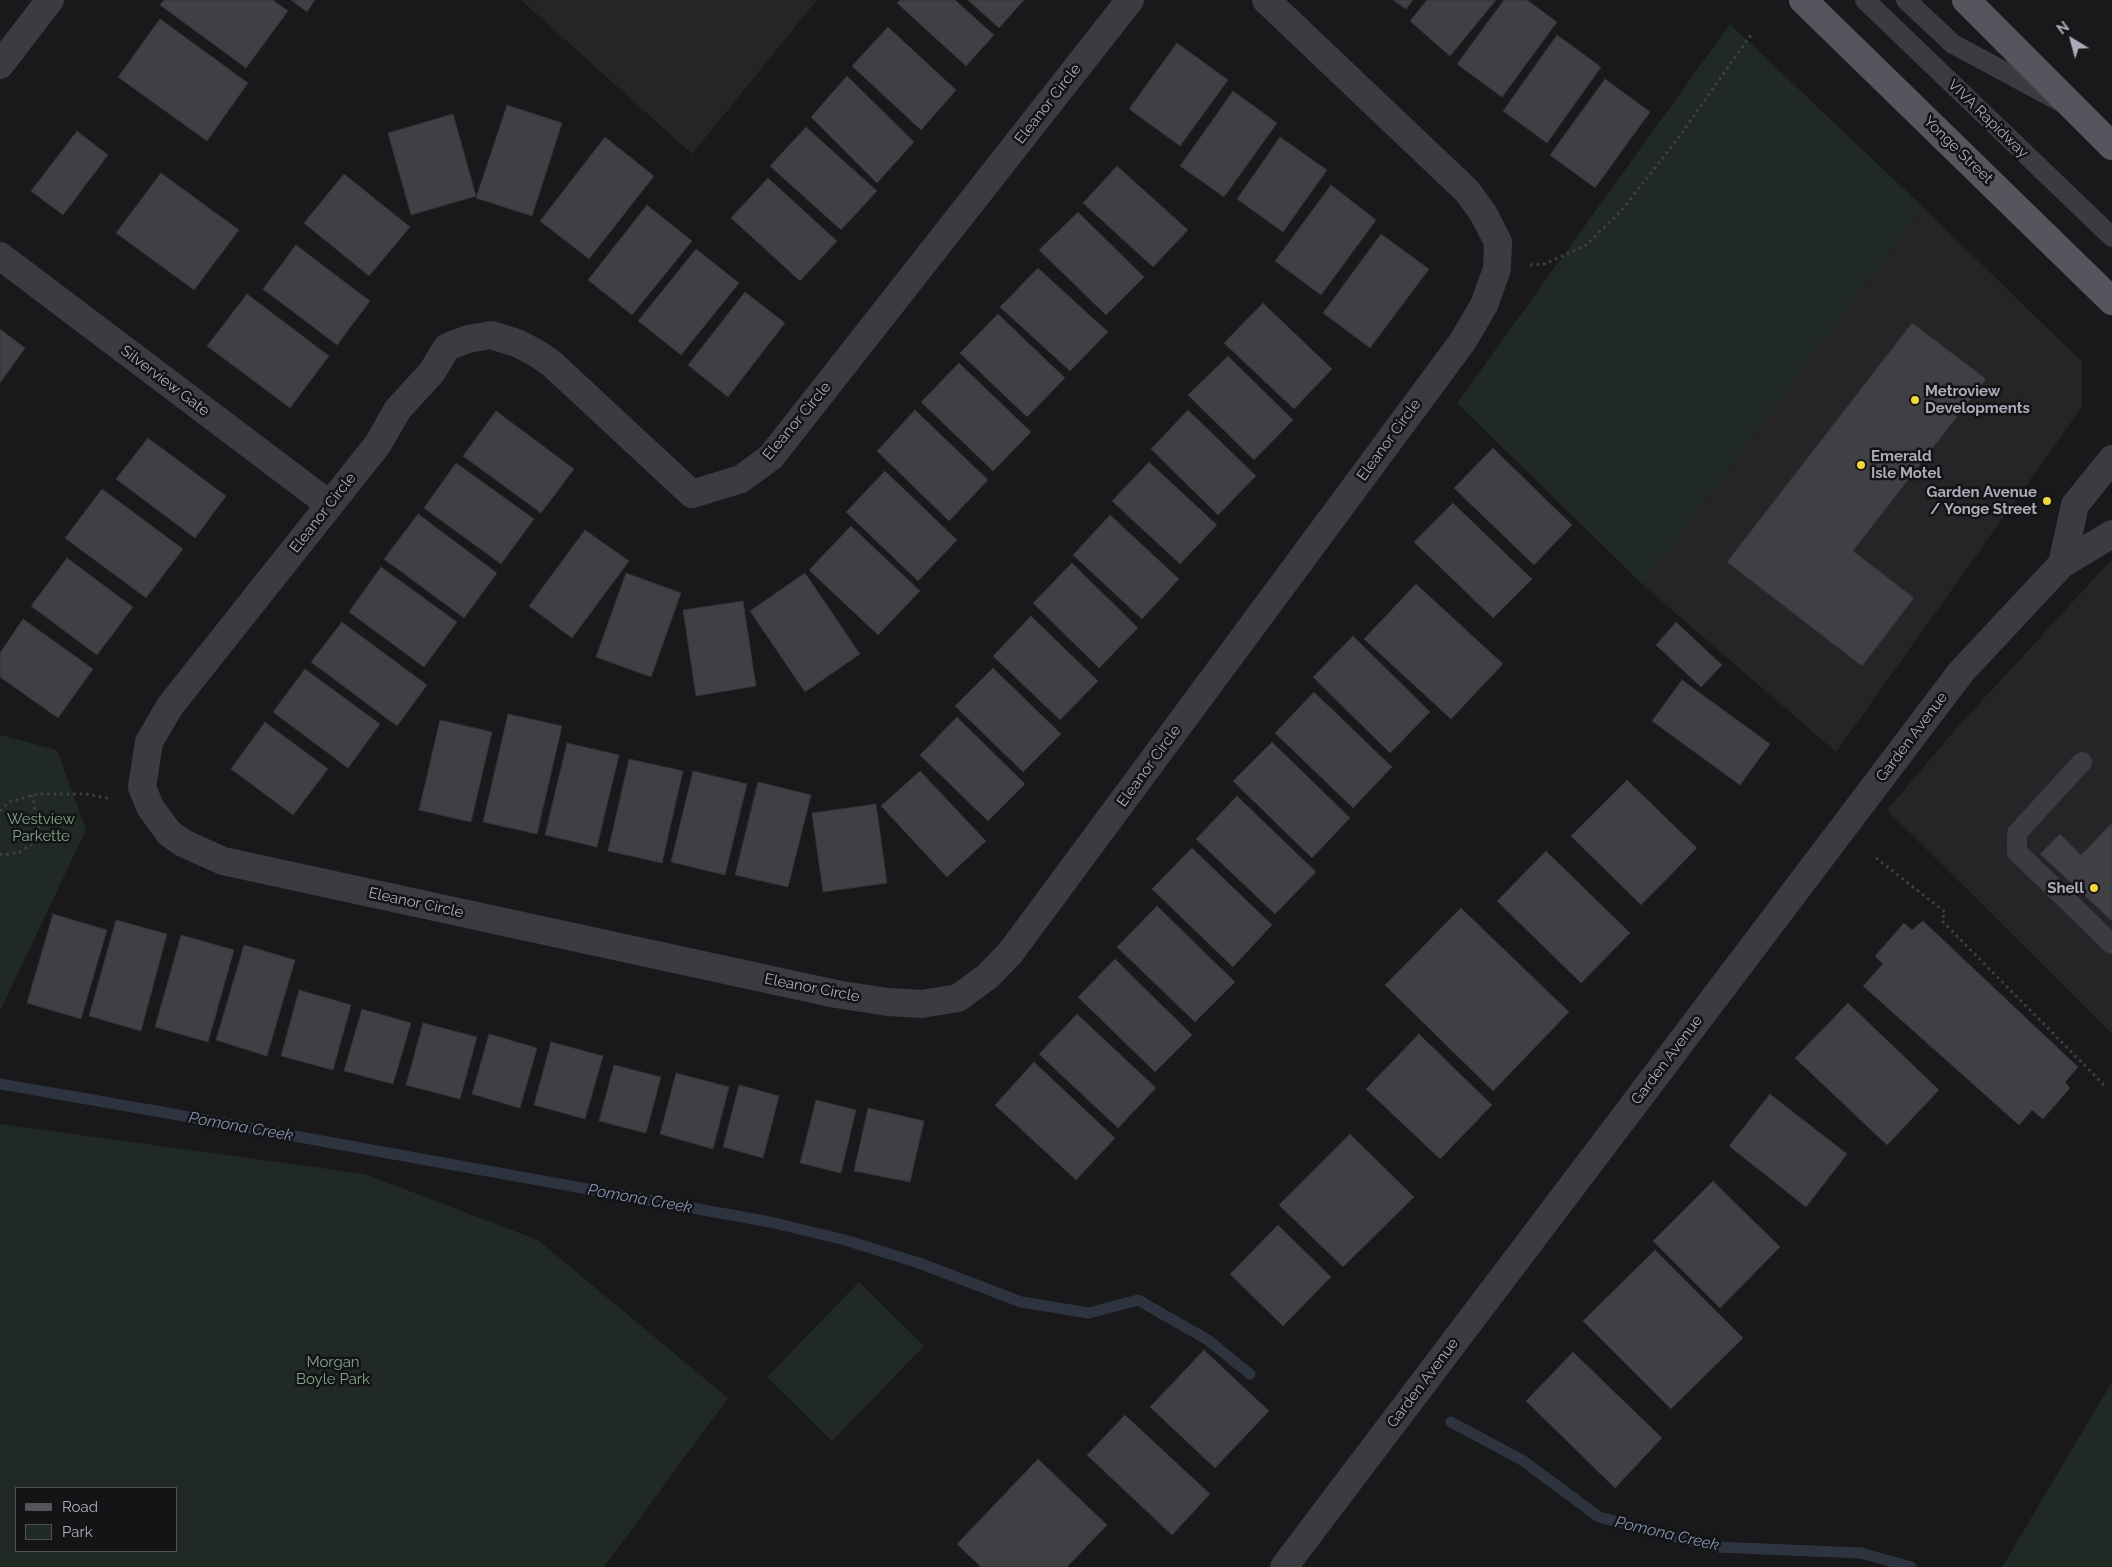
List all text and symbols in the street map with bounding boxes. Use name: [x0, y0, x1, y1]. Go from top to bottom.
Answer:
north arrow: [2047, 15, 2097, 65]
text: N: [2054, 18, 2072, 38]
street label: Eleanor Circle: [1011, 60, 1085, 148]
street label: VIVA Rapidway: [1944, 76, 2032, 162]
street label: Yonge Street: [1920, 112, 1996, 188]
street label: Silverview Gate: [117, 342, 213, 420]
street label: Eleanor Circle: [759, 378, 835, 464]
place label: Metroview Developments: [1925, 382, 2030, 417]
marker: Metroview Developments: [1909, 394, 1921, 406]
street label: Eleanor Circle: [1353, 396, 1425, 484]
place label: Emerald Isle Motel: [1871, 447, 1941, 482]
marker: Emerald Isle Motel: [1855, 459, 1867, 471]
street label: Eleanor Circle: [286, 469, 360, 557]
place label: Garden Avenue / Yonge Street: [1927, 483, 2037, 518]
marker: Garden Avenue / Yonge Street: [2041, 495, 2053, 507]
street label: Garden Avenue: [1873, 689, 1951, 785]
street label: Eleanor Circle: [1113, 722, 1185, 810]
park label: Westview Parkette: [7, 810, 75, 845]
place label: Shell: [2047, 879, 2084, 897]
marker: Shell: [2088, 882, 2100, 894]
street label: Eleanor Circle: [367, 884, 465, 922]
street label: Eleanor Circle: [763, 970, 861, 1006]
street label: Garden Avenue: [1628, 1012, 1706, 1108]
water label: Pomona Creek: [187, 1108, 295, 1146]
water label: Pomona Creek: [586, 1180, 694, 1218]
street label: Garden Avenue: [1384, 1335, 1462, 1431]
park label: Morgan Boyle Park: [296, 1353, 370, 1388]
legend: [15, 1487, 178, 1552]
text: Road: [62, 1498, 98, 1516]
water label: Pomona Creek: [1613, 1513, 1721, 1555]
text: Park: [62, 1523, 93, 1541]

